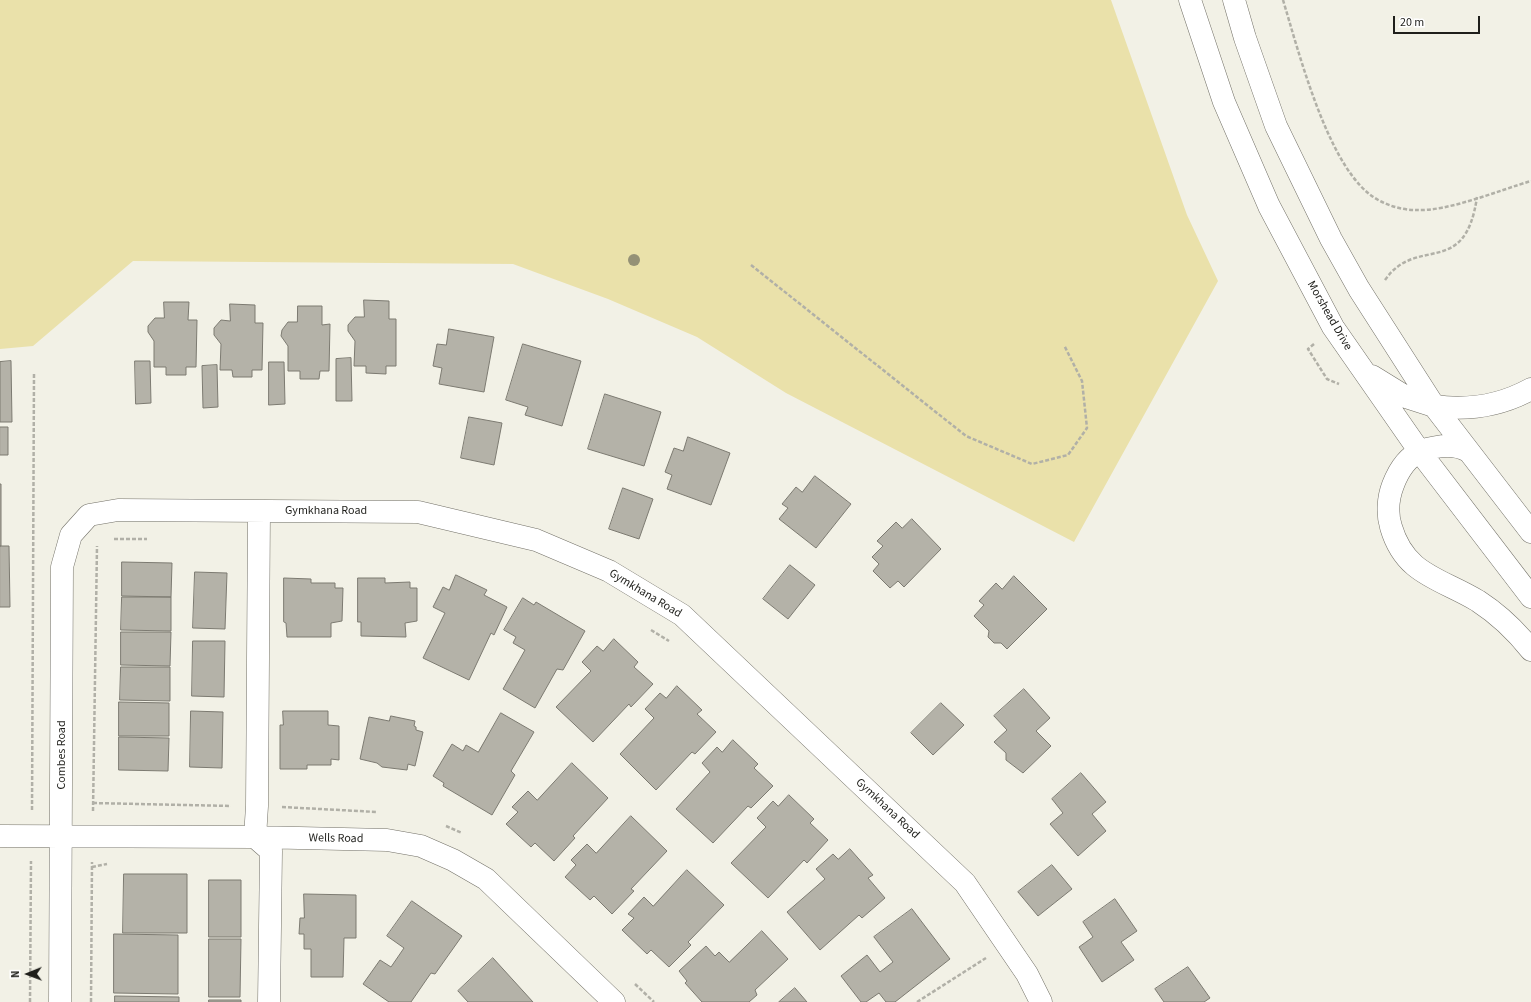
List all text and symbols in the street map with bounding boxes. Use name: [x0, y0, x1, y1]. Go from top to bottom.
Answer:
scale bar: [1395, 8, 1482, 34]
text: 20 m: [1400, 14, 1424, 31]
street label: Morshead Drive: [1303, 279, 1355, 353]
street label: Gymkhana Road: [285, 504, 367, 518]
street label: Gymkhana Road: [606, 567, 684, 621]
street label: Combes Road: [55, 720, 69, 790]
street label: Gymkhana Road: [852, 776, 922, 842]
street label: Wells Road: [309, 831, 363, 847]
north arrow: [8, 954, 48, 994]
text: N: [8, 970, 23, 978]

